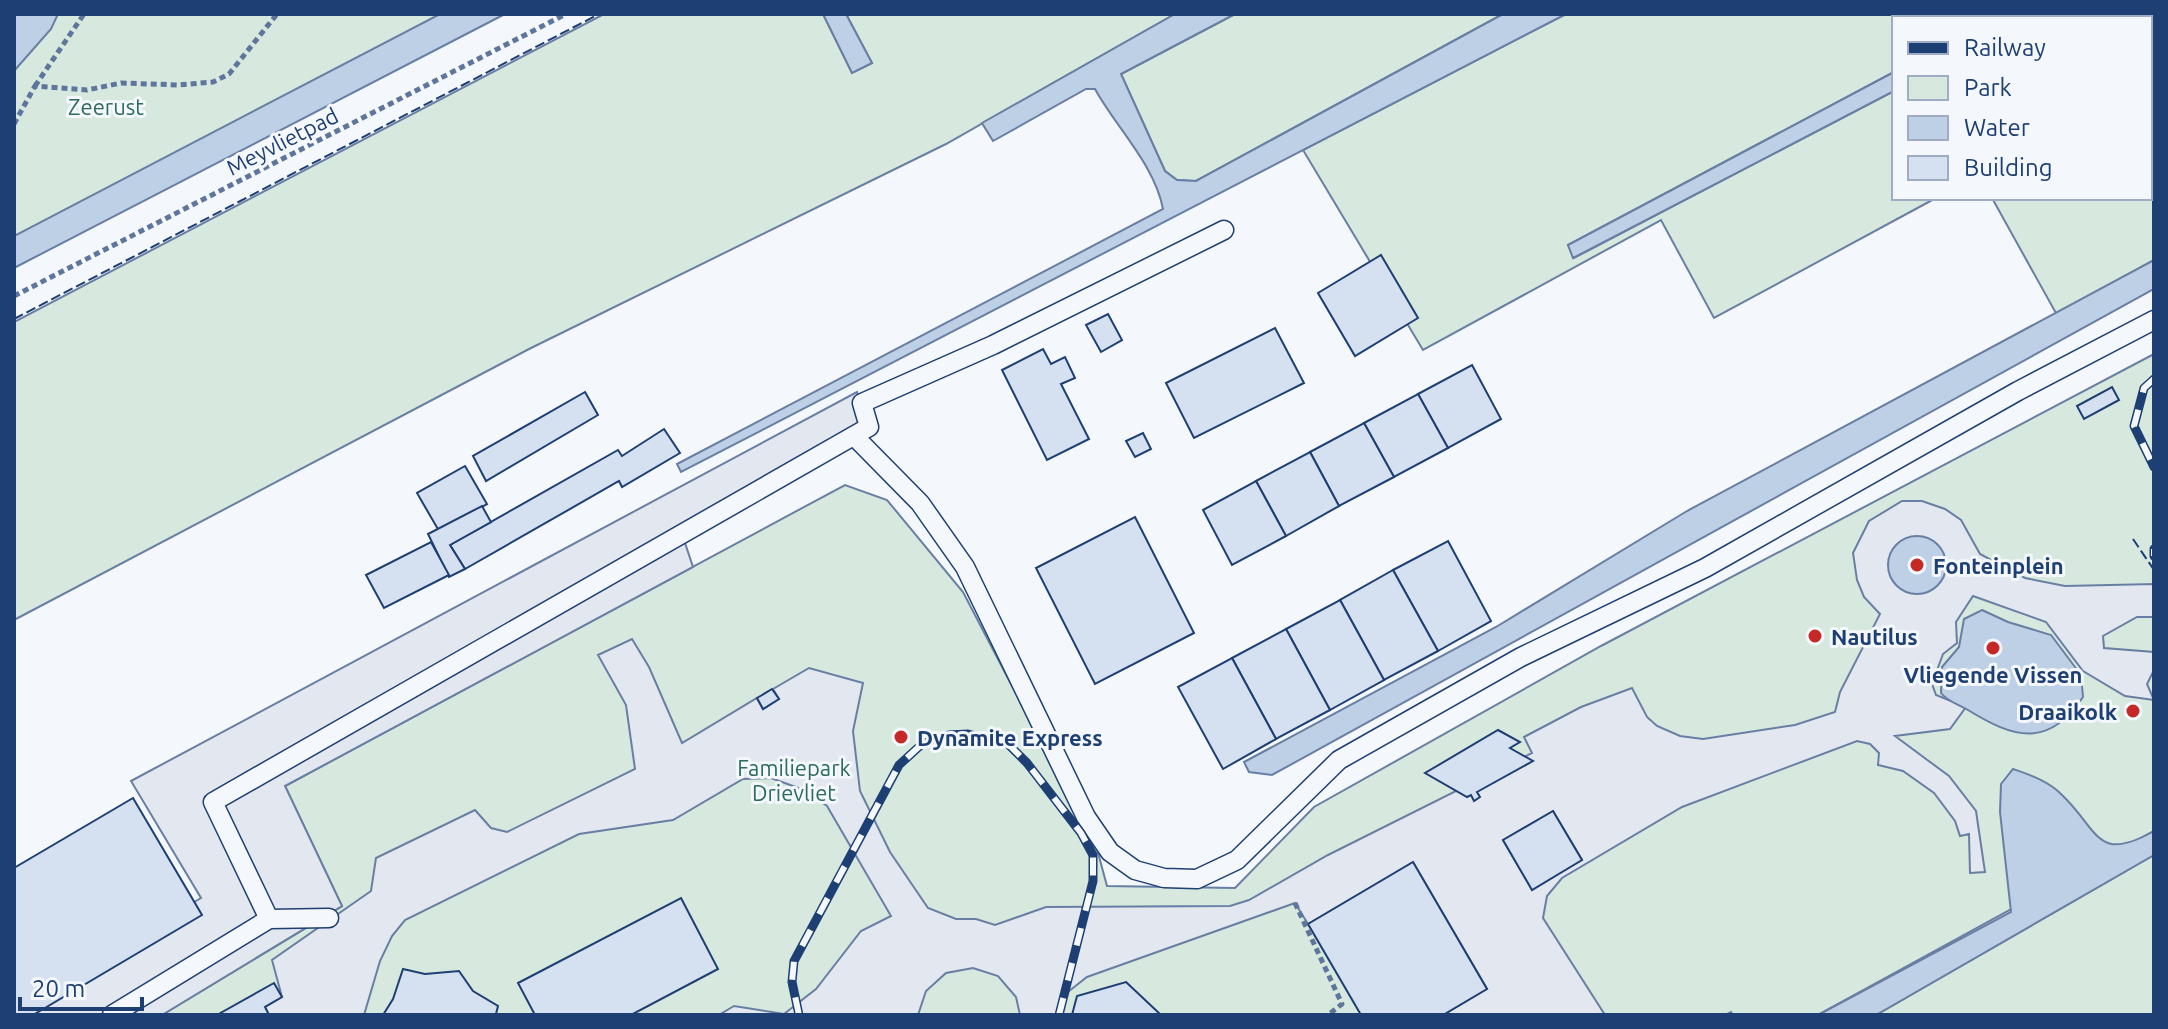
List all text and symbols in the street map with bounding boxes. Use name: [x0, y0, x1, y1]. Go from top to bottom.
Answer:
legend: [1892, 16, 2152, 200]
text: Railway: [1964, 34, 2046, 61]
text: Park: [1964, 74, 2012, 101]
park label: Zeerust: [68, 94, 144, 119]
street label: Meyvlietpad: [222, 102, 342, 180]
text: Water: [1964, 114, 2030, 141]
text: Building: [1964, 154, 2052, 181]
place label: Fonteinplein: [1933, 553, 2064, 578]
marker: Fonteinplein: [1908, 556, 1926, 574]
place label: Nautilus: [1831, 624, 1918, 649]
marker: Nautilus: [1806, 627, 1824, 645]
marker: Vliegende Vissen: [1984, 639, 2002, 657]
place label: Vliegende Vissen: [1904, 662, 2082, 687]
place label: Draaikolk: [2018, 699, 2118, 724]
marker: Draaikolk: [2124, 702, 2142, 720]
place label: Dynamite Express: [917, 725, 1103, 750]
marker: Dynamite Express: [892, 728, 910, 746]
park label: Familiepark Drievliet: [737, 755, 851, 805]
scale bar: [20, 961, 142, 1011]
text: 20 m: [32, 975, 85, 1002]

